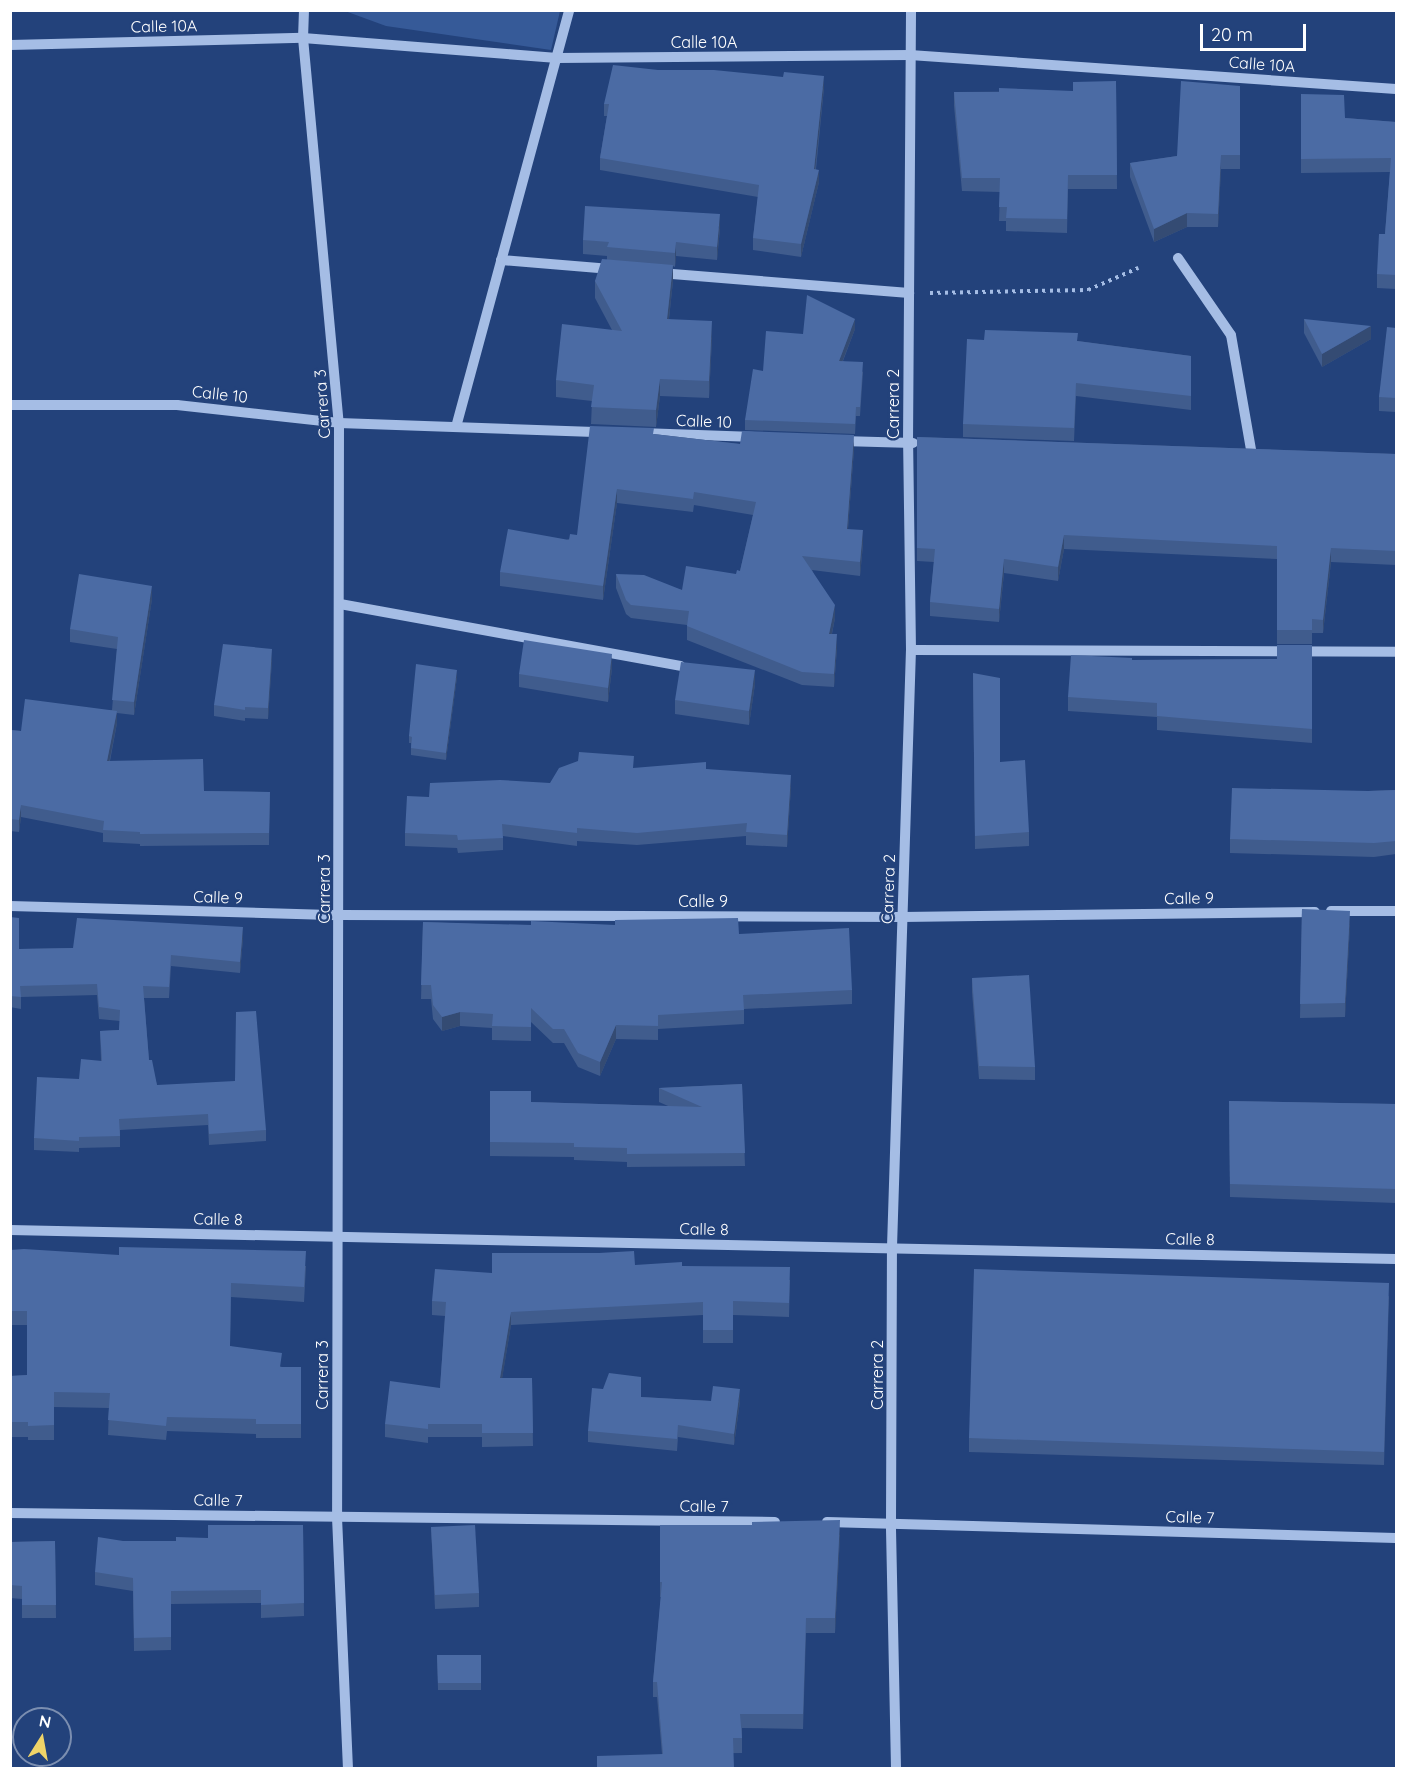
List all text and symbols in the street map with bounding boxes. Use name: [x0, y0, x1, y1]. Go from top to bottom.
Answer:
scale bar: [1203, 12, 1310, 50]
street label: Calle 10A: [131, 16, 197, 36]
text: 20 m: [1211, 23, 1253, 46]
street label: Calle 10A: [671, 32, 737, 52]
street label: Calle 10A: [1228, 52, 1296, 76]
street label: Carrera 3: [310, 369, 334, 439]
street label: Carrera 2: [883, 369, 903, 439]
street label: Calle 10: [191, 382, 249, 406]
street label: Calle 10: [676, 410, 732, 432]
street label: Carrera 3: [314, 854, 334, 924]
street label: Carrera 2: [877, 854, 899, 924]
street label: Calle 9: [193, 887, 243, 907]
street label: Calle 9: [1164, 888, 1214, 908]
street label: Calle 9: [678, 891, 728, 911]
street label: Calle 8: [193, 1209, 243, 1229]
street label: Calle 8: [679, 1219, 729, 1239]
street label: Calle 8: [1165, 1229, 1215, 1249]
street label: Carrera 3: [312, 1340, 332, 1410]
street label: Carrera 2: [867, 1340, 887, 1410]
street label: Calle 7: [193, 1490, 243, 1510]
street label: Calle 7: [679, 1496, 729, 1516]
street label: Calle 7: [1165, 1507, 1215, 1527]
north arrow: [12, 1707, 72, 1767]
text: N: [37, 1710, 53, 1732]

